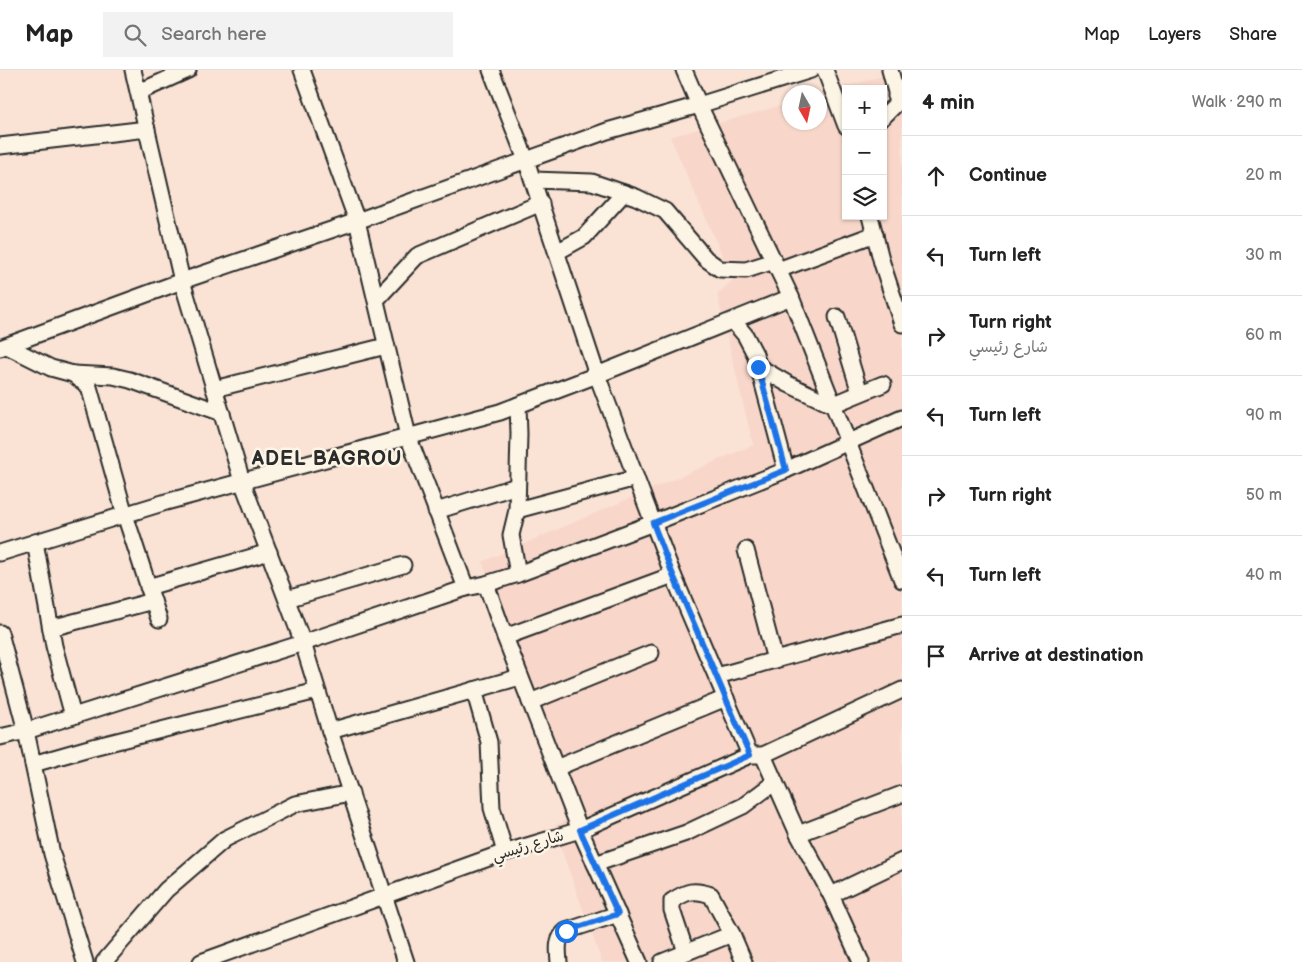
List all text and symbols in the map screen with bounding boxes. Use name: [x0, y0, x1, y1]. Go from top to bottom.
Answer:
search box: [103, 12, 453, 57]
text: Map: [25, 20, 73, 49]
icon: search: [121, 21, 149, 49]
text: Search here: [161, 23, 267, 46]
text: Map: [1084, 24, 1120, 45]
text: Layers: [1148, 24, 1201, 45]
text: Share: [1229, 24, 1277, 45]
north arrow: [782, 85, 827, 130]
map controls: [842, 85, 887, 220]
button: +: [842, 85, 887, 130]
text: 4 min: [922, 90, 975, 115]
text: Walk · 290 m: [1192, 93, 1282, 112]
button: −: [842, 130, 887, 175]
icon: ahead: [922, 162, 950, 190]
text: Continue: [969, 164, 1047, 187]
text: 20 m: [1246, 166, 1282, 185]
button: layers: [842, 175, 887, 220]
icon: left: [922, 242, 950, 270]
text: Turn left: [969, 244, 1041, 267]
text: 30 m: [1245, 246, 1282, 265]
text: Turn right: [969, 311, 1052, 334]
icon: right: [922, 322, 950, 350]
text: 60 m: [1245, 326, 1282, 345]
text: شارع رئيسي: [969, 338, 1048, 357]
route end: [747, 356, 770, 379]
icon: left: [922, 402, 950, 430]
text: Turn left: [969, 404, 1041, 427]
text: 90 m: [1246, 406, 1282, 425]
district label: ADEL BAGROU: [251, 447, 402, 471]
icon: right: [922, 482, 950, 510]
text: Turn right: [969, 484, 1052, 507]
text: 50 m: [1246, 486, 1282, 505]
icon: left: [922, 562, 950, 590]
text: Turn left: [969, 564, 1041, 587]
text: 40 m: [1245, 566, 1282, 585]
icon: arrive: [922, 642, 950, 670]
text: Arrive at destination: [969, 644, 1144, 667]
street label: شارع رئيسي: [490, 826, 567, 869]
route start: [555, 920, 578, 943]

